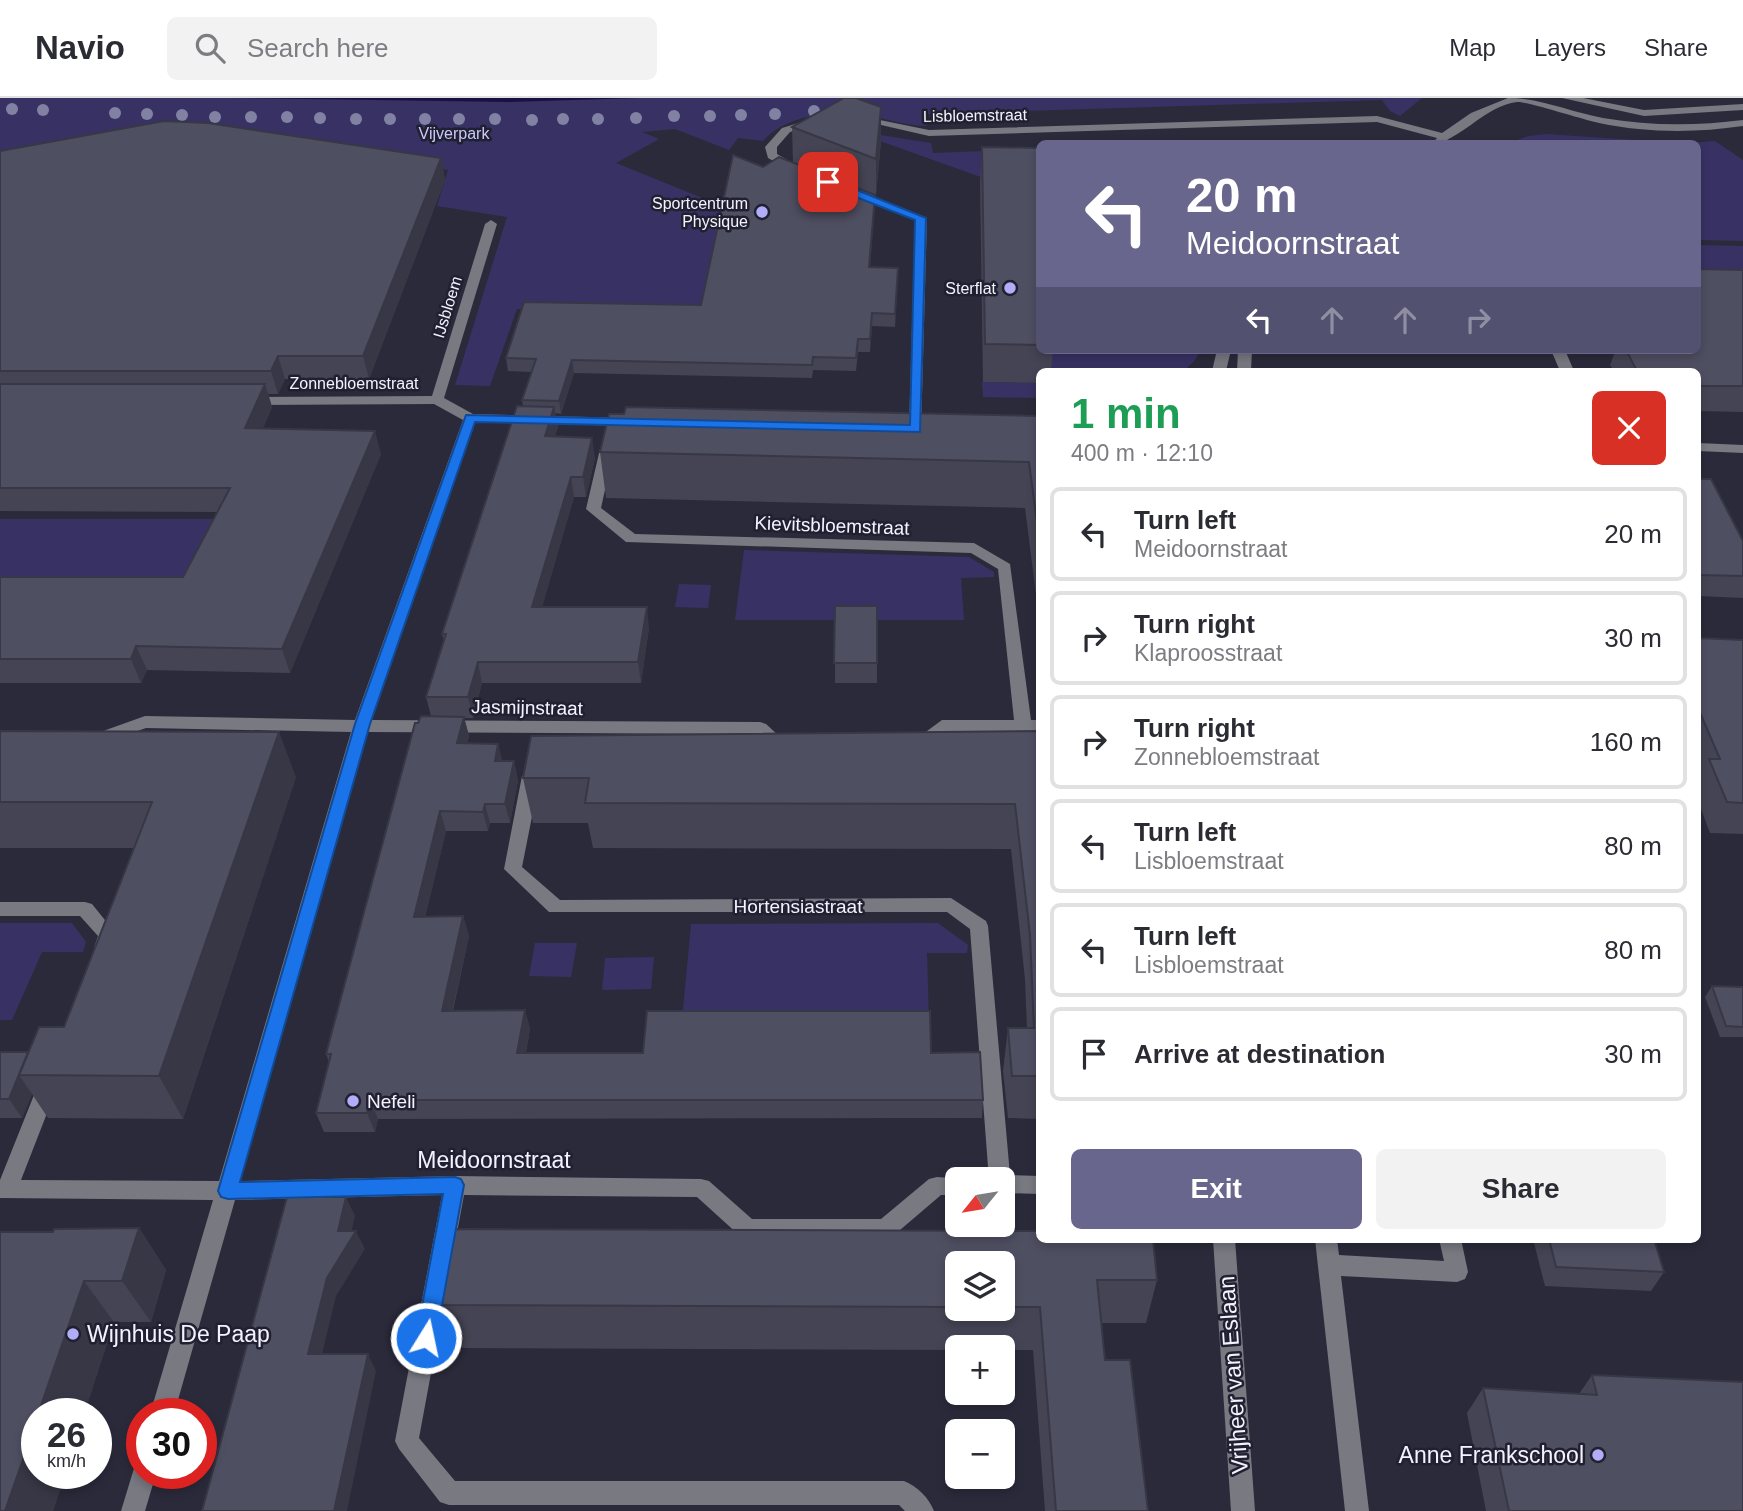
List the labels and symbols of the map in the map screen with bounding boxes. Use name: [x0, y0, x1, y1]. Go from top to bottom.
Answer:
street label: Lisbloemstraat: [923, 106, 1028, 125]
park label: Vijverpark: [419, 125, 490, 142]
pin: [798, 152, 858, 212]
place label: Sportcentrum Physique: [652, 195, 748, 230]
marker: Sportcentrum Physique: [754, 204, 770, 220]
street label: IJsbloem: [430, 274, 465, 340]
place label: Sterflat: [945, 280, 997, 297]
marker: Sterflat: [1002, 280, 1018, 296]
street label: Zonnebloemstraat: [290, 375, 419, 392]
street label: Kievitsbloemstraat: [754, 512, 911, 539]
street label: Jasmijnstraat: [471, 696, 584, 719]
street label: Hortensiastraat: [734, 896, 863, 917]
place label: Nefeli: [367, 1091, 416, 1112]
marker: Nefeli: [345, 1093, 361, 1109]
street label: Meidoornstraat: [417, 1147, 571, 1173]
north arrow: [945, 1167, 1015, 1237]
street label: Vrijheer van Eslaan: [1213, 1275, 1253, 1475]
position arrow: [389, 1301, 463, 1375]
place label: Wijnhuis De Paap: [87, 1321, 270, 1347]
marker: Wijnhuis De Paap: [65, 1326, 81, 1342]
speed limit sign: 30: [126, 1398, 217, 1489]
place label: Anne Frankschool: [1399, 1442, 1584, 1468]
marker: Anne Frankschool: [1590, 1447, 1606, 1463]

